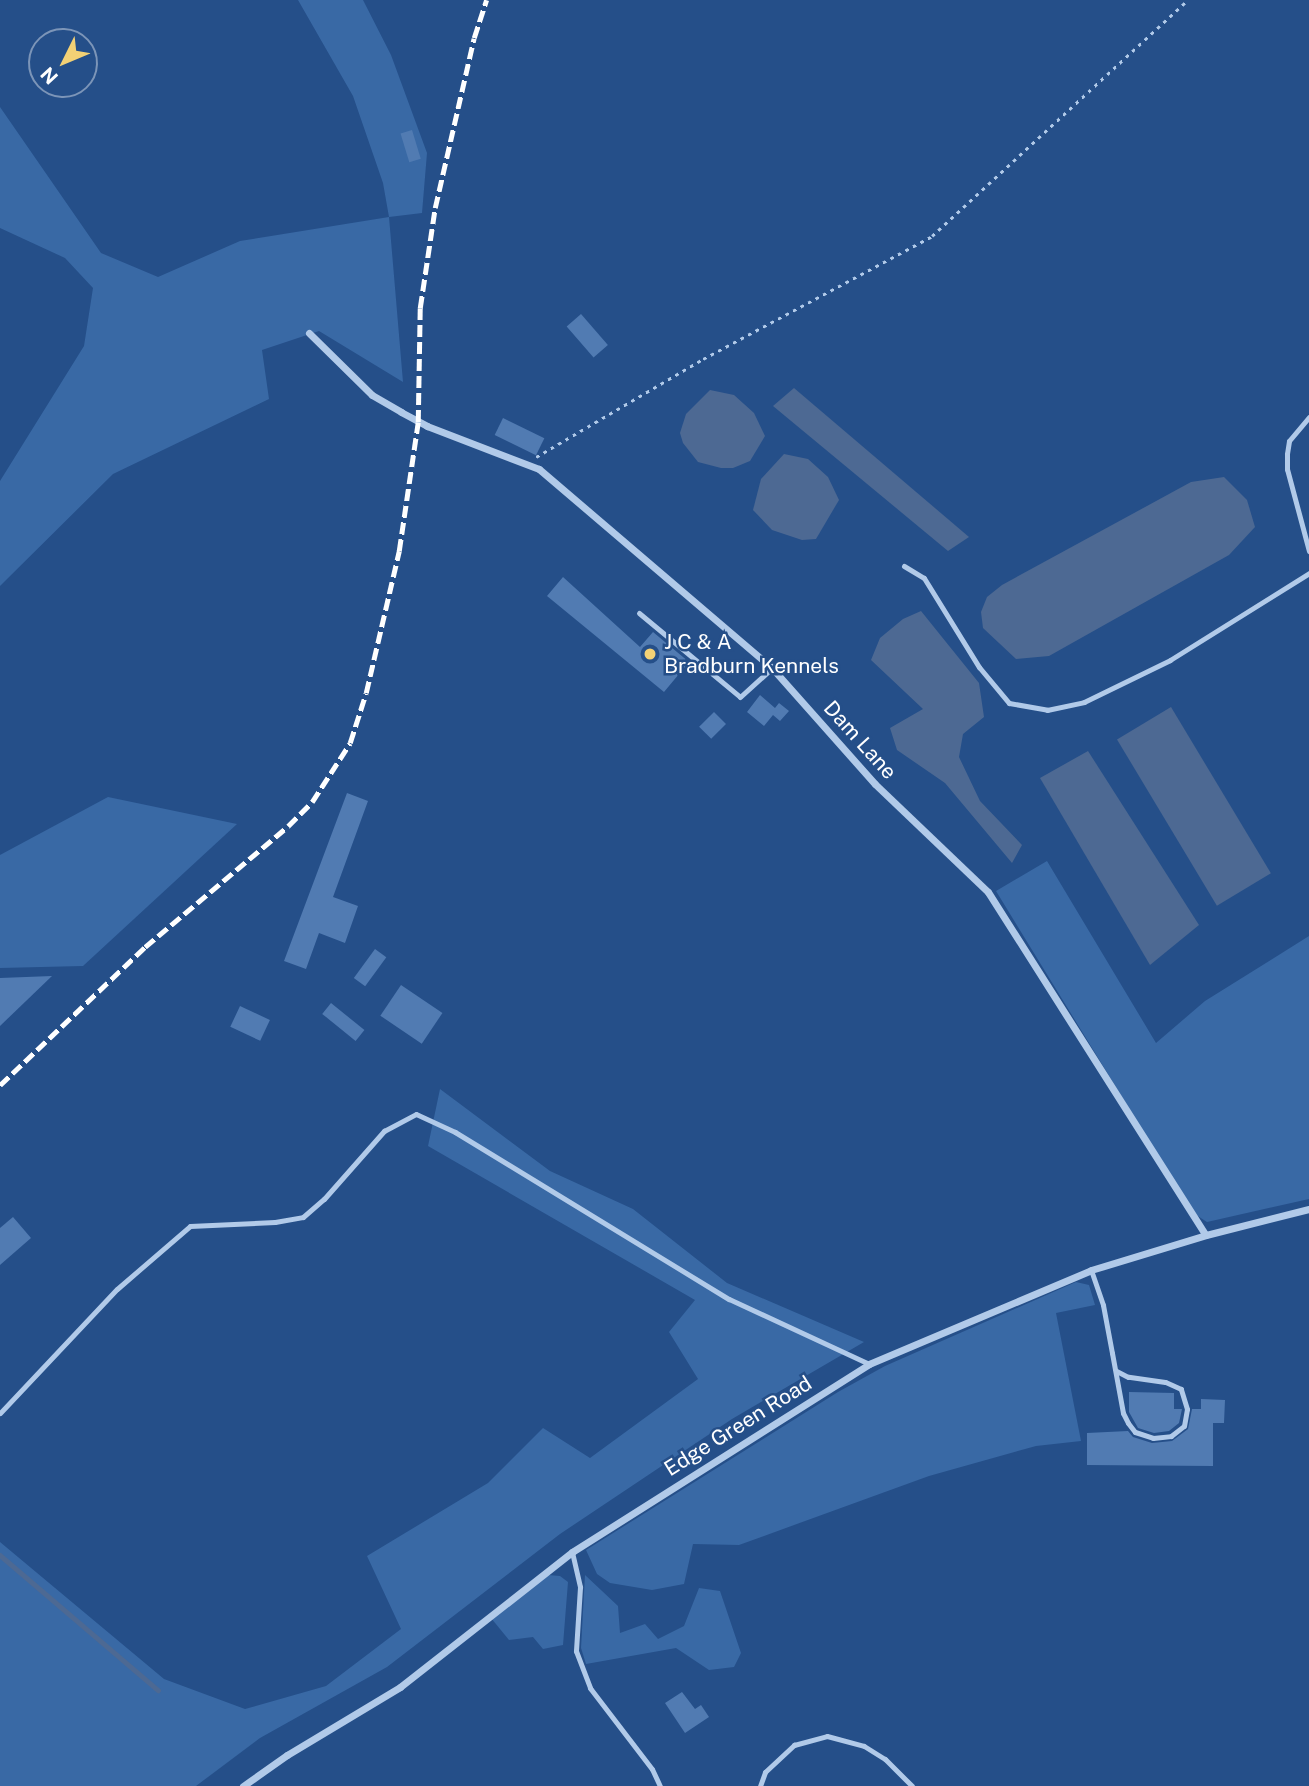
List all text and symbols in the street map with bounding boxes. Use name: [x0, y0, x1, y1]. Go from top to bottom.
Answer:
north arrow: [28, 28, 98, 98]
text: N: [36, 63, 62, 89]
place label: J C & A Bradburn Kennels: [664, 629, 839, 679]
marker: J C & A Bradburn Kennels: [642, 646, 658, 662]
street label: Dam Lane: [818, 696, 902, 784]
street label: Edge Green Road: [660, 1370, 816, 1482]

